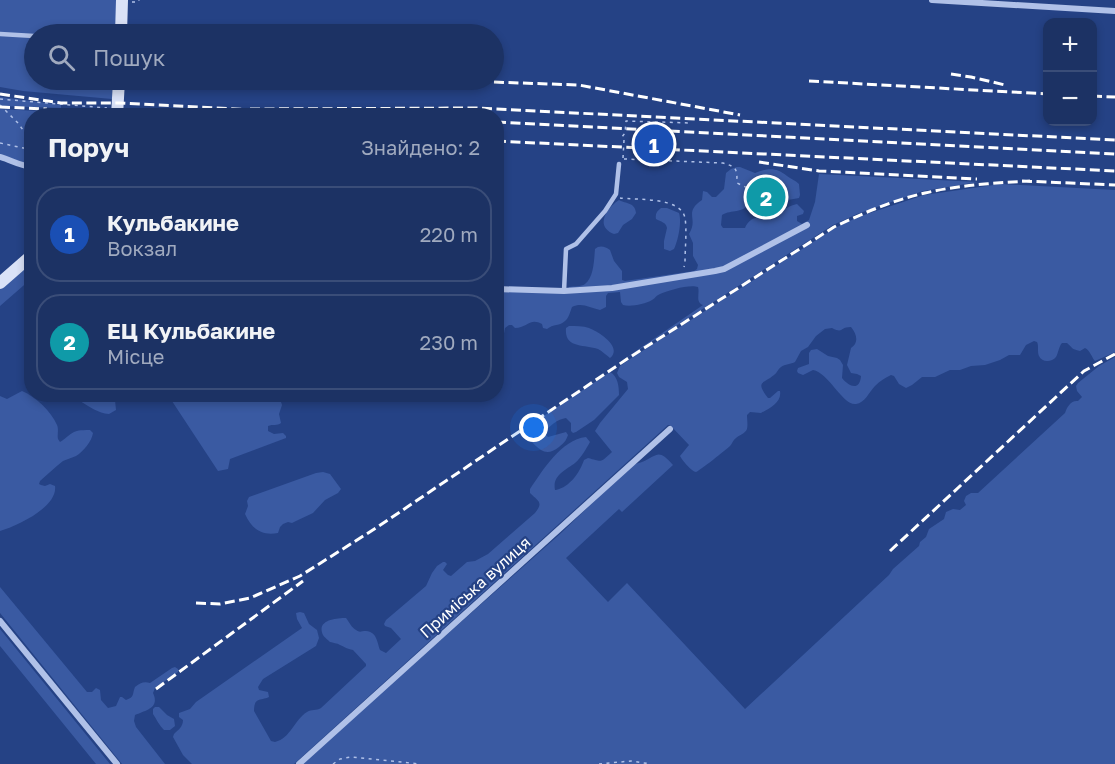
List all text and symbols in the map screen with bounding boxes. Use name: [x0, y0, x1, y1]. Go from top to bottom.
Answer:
map controls: [1043, 18, 1097, 126]
button: +: [1043, 18, 1097, 72]
search box: [24, 24, 504, 90]
icon: search: [45, 41, 78, 74]
text: Пошук: [93, 44, 166, 71]
button: −: [1043, 72, 1097, 126]
pin: 1: [634, 122, 674, 166]
text: Поруч: [48, 132, 129, 163]
text: Знайдено: 2: [361, 135, 480, 159]
pin: 2: [746, 174, 786, 220]
text: Кульбакине: [107, 209, 239, 236]
text: 1: [64, 222, 75, 246]
text: 220 m: [420, 222, 478, 246]
text: Вокзал: [107, 236, 177, 260]
text: ЕЦ Кульбакине: [107, 317, 275, 344]
text: 2: [63, 330, 76, 354]
text: 230 m: [420, 330, 478, 354]
text: Місце: [107, 344, 164, 368]
your location: [519, 413, 548, 442]
street label: Приміська вулиця: [415, 532, 535, 642]

